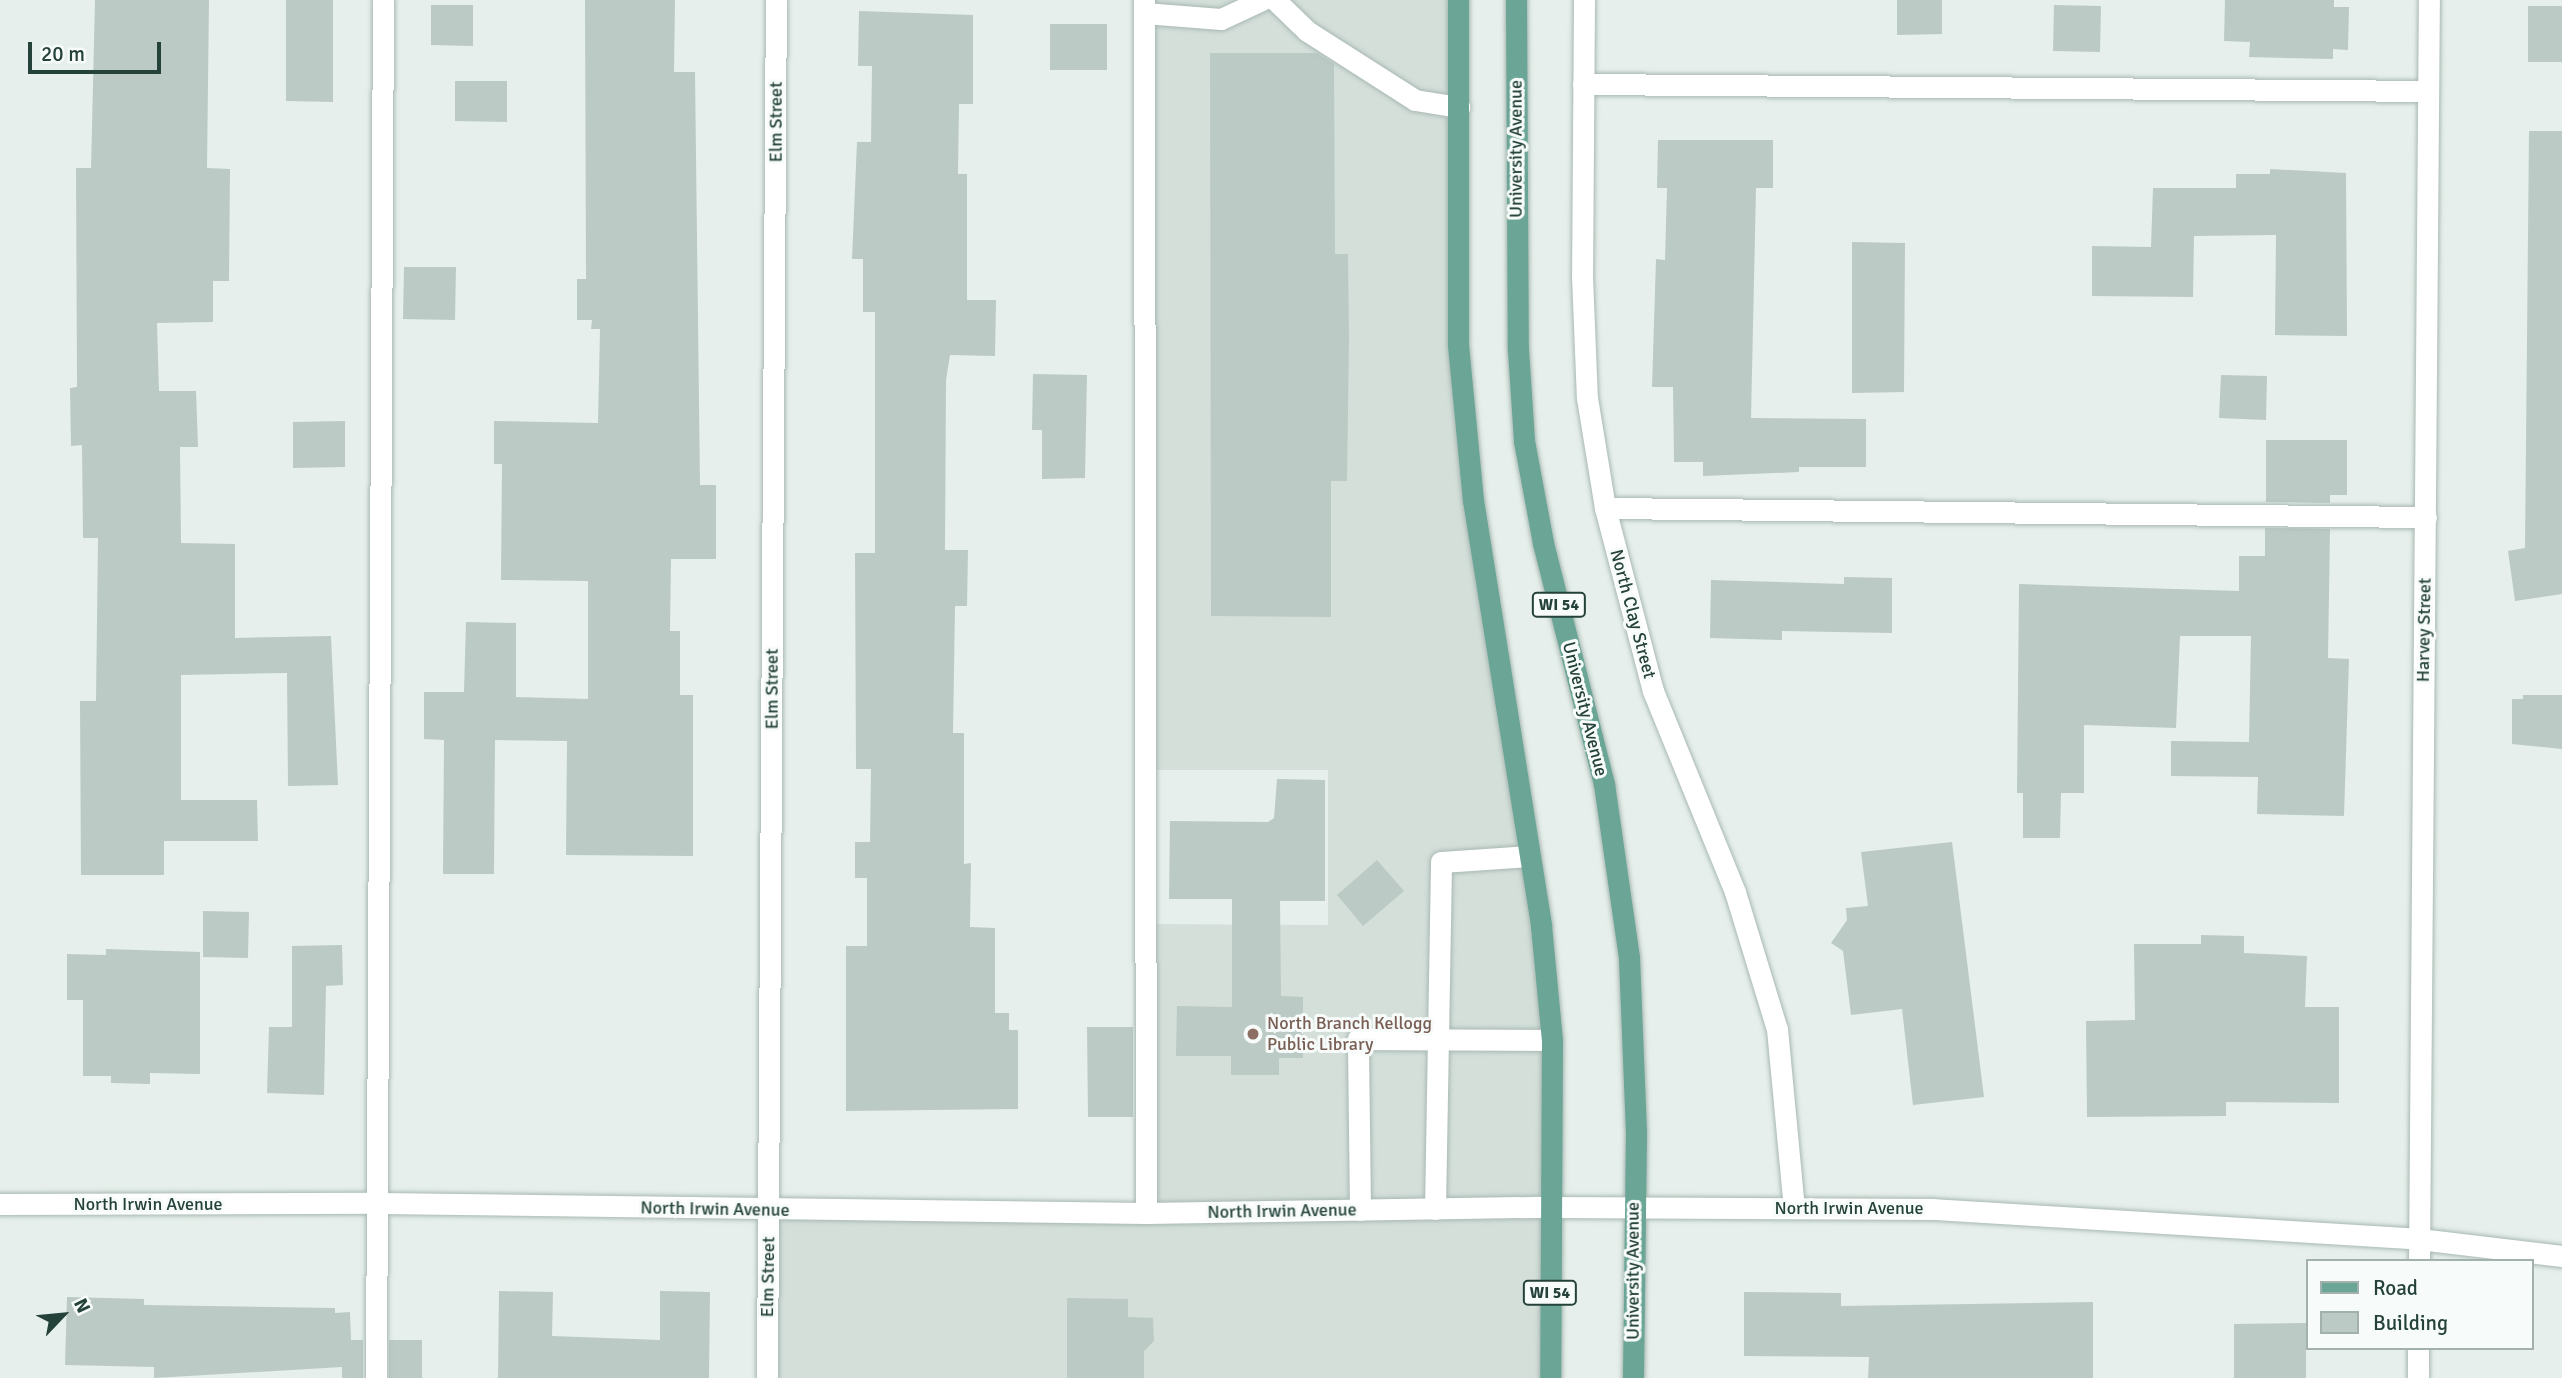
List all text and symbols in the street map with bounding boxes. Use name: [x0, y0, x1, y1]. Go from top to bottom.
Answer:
scale bar: [32, 28, 164, 72]
text: 20 m: [41, 41, 85, 67]
street label: University Avenue: [1505, 80, 1527, 218]
street label: Elm Street: [765, 82, 787, 162]
street label: North Clay Street: [1605, 547, 1661, 681]
street label: Harvey Street: [2412, 578, 2436, 682]
road number: WI 54: [1531, 592, 1587, 618]
street label: University Avenue: [1558, 639, 1612, 779]
street label: Elm Street: [761, 649, 783, 729]
place label: North Branch Kellogg Public Library: [1267, 1013, 1432, 1056]
marker: North Branch Kellogg Public Library: [1245, 1026, 1261, 1042]
street label: North Irwin Avenue: [73, 1193, 223, 1215]
street label: North Irwin Avenue: [640, 1197, 790, 1221]
street label: North Irwin Avenue: [1774, 1197, 1924, 1219]
street label: North Irwin Avenue: [1207, 1199, 1357, 1223]
street label: University Avenue: [1622, 1202, 1644, 1340]
street label: Elm Street: [756, 1236, 780, 1318]
legend: [2306, 1259, 2534, 1350]
text: Road: [2373, 1275, 2418, 1301]
north arrow: [28, 1280, 98, 1350]
road number: WI 54: [1522, 1280, 1578, 1306]
text: N: [68, 1295, 96, 1317]
text: Building: [2373, 1310, 2448, 1336]

